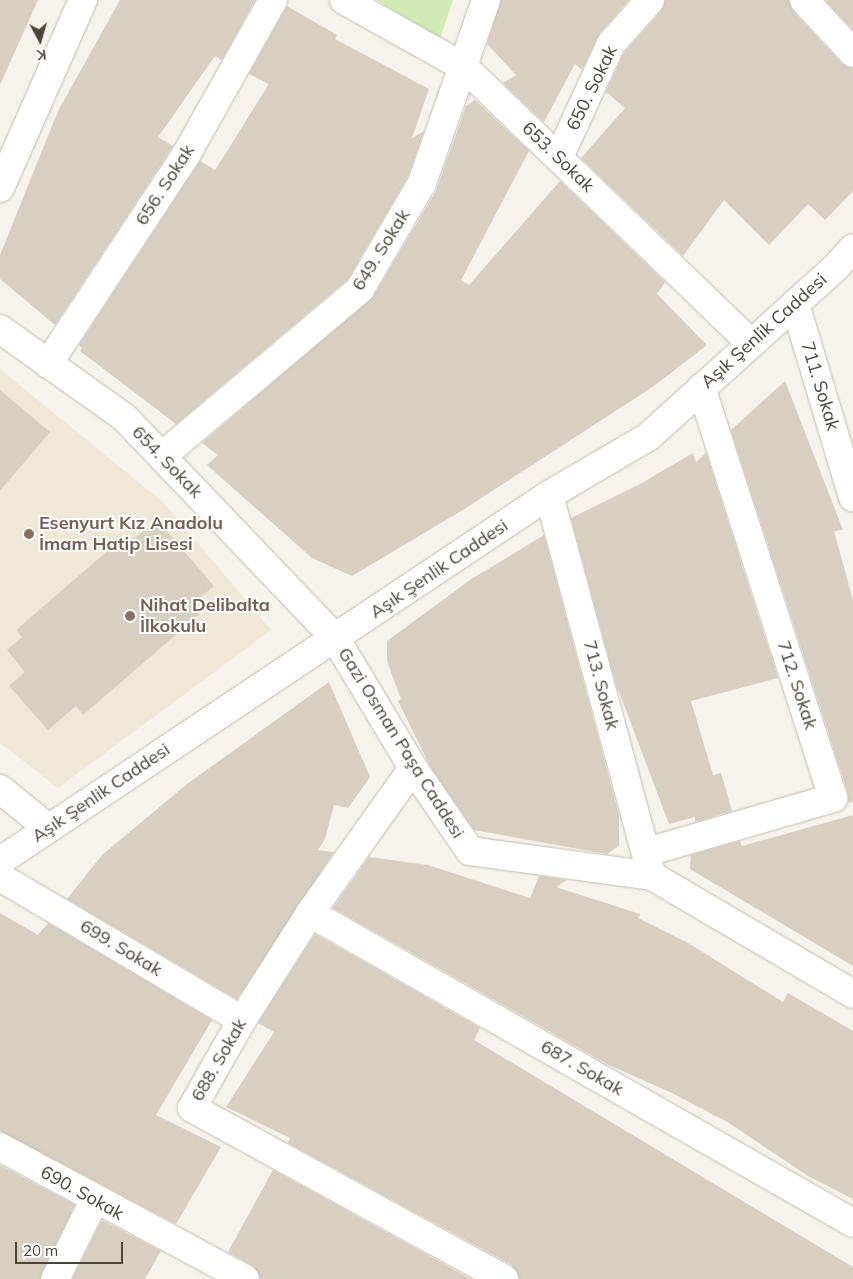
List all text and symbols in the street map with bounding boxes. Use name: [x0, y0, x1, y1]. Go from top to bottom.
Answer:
north arrow: [15, 15, 65, 65]
street label: 650. Sokak: [562, 42, 622, 134]
text: K: [36, 45, 47, 64]
street label: 653. Sokak: [517, 117, 599, 197]
street label: 656. Sokak: [131, 141, 199, 229]
street label: 649. Sokak: [347, 205, 415, 295]
street label: Aşık Şenlik Caddesi: [697, 269, 831, 393]
street label: 711. Sokak: [796, 339, 844, 433]
street label: 654. Sokak: [127, 421, 207, 503]
place label: Esenyurt Kız Anadolu İmam Hatip Lisesi: [39, 513, 223, 556]
street label: Aşık Şenlik Caddesi: [366, 515, 512, 623]
marker: Esenyurt Kız Anadolu İmam Hatip Lisesi: [23, 528, 35, 540]
place label: Nihat Delibalta İlkokulu: [140, 595, 270, 638]
marker: Nihat Delibalta İlkokulu: [124, 610, 136, 622]
street label: 713. Sokak: [579, 638, 623, 732]
street label: 712. Sokak: [773, 638, 821, 732]
street label: Gazi Osman Paşa Caddesi: [333, 644, 469, 842]
street label: Aşık Şenlik Caddesi: [28, 739, 174, 847]
street label: 699. Sokak: [76, 915, 166, 981]
street label: 688. Sokak: [187, 1015, 251, 1105]
street label: 687. Sokak: [537, 1036, 627, 1100]
street label: 690. Sokak: [37, 1161, 127, 1225]
scale bar: [18, 1232, 125, 1264]
text: 20 m: [23, 1241, 58, 1260]

